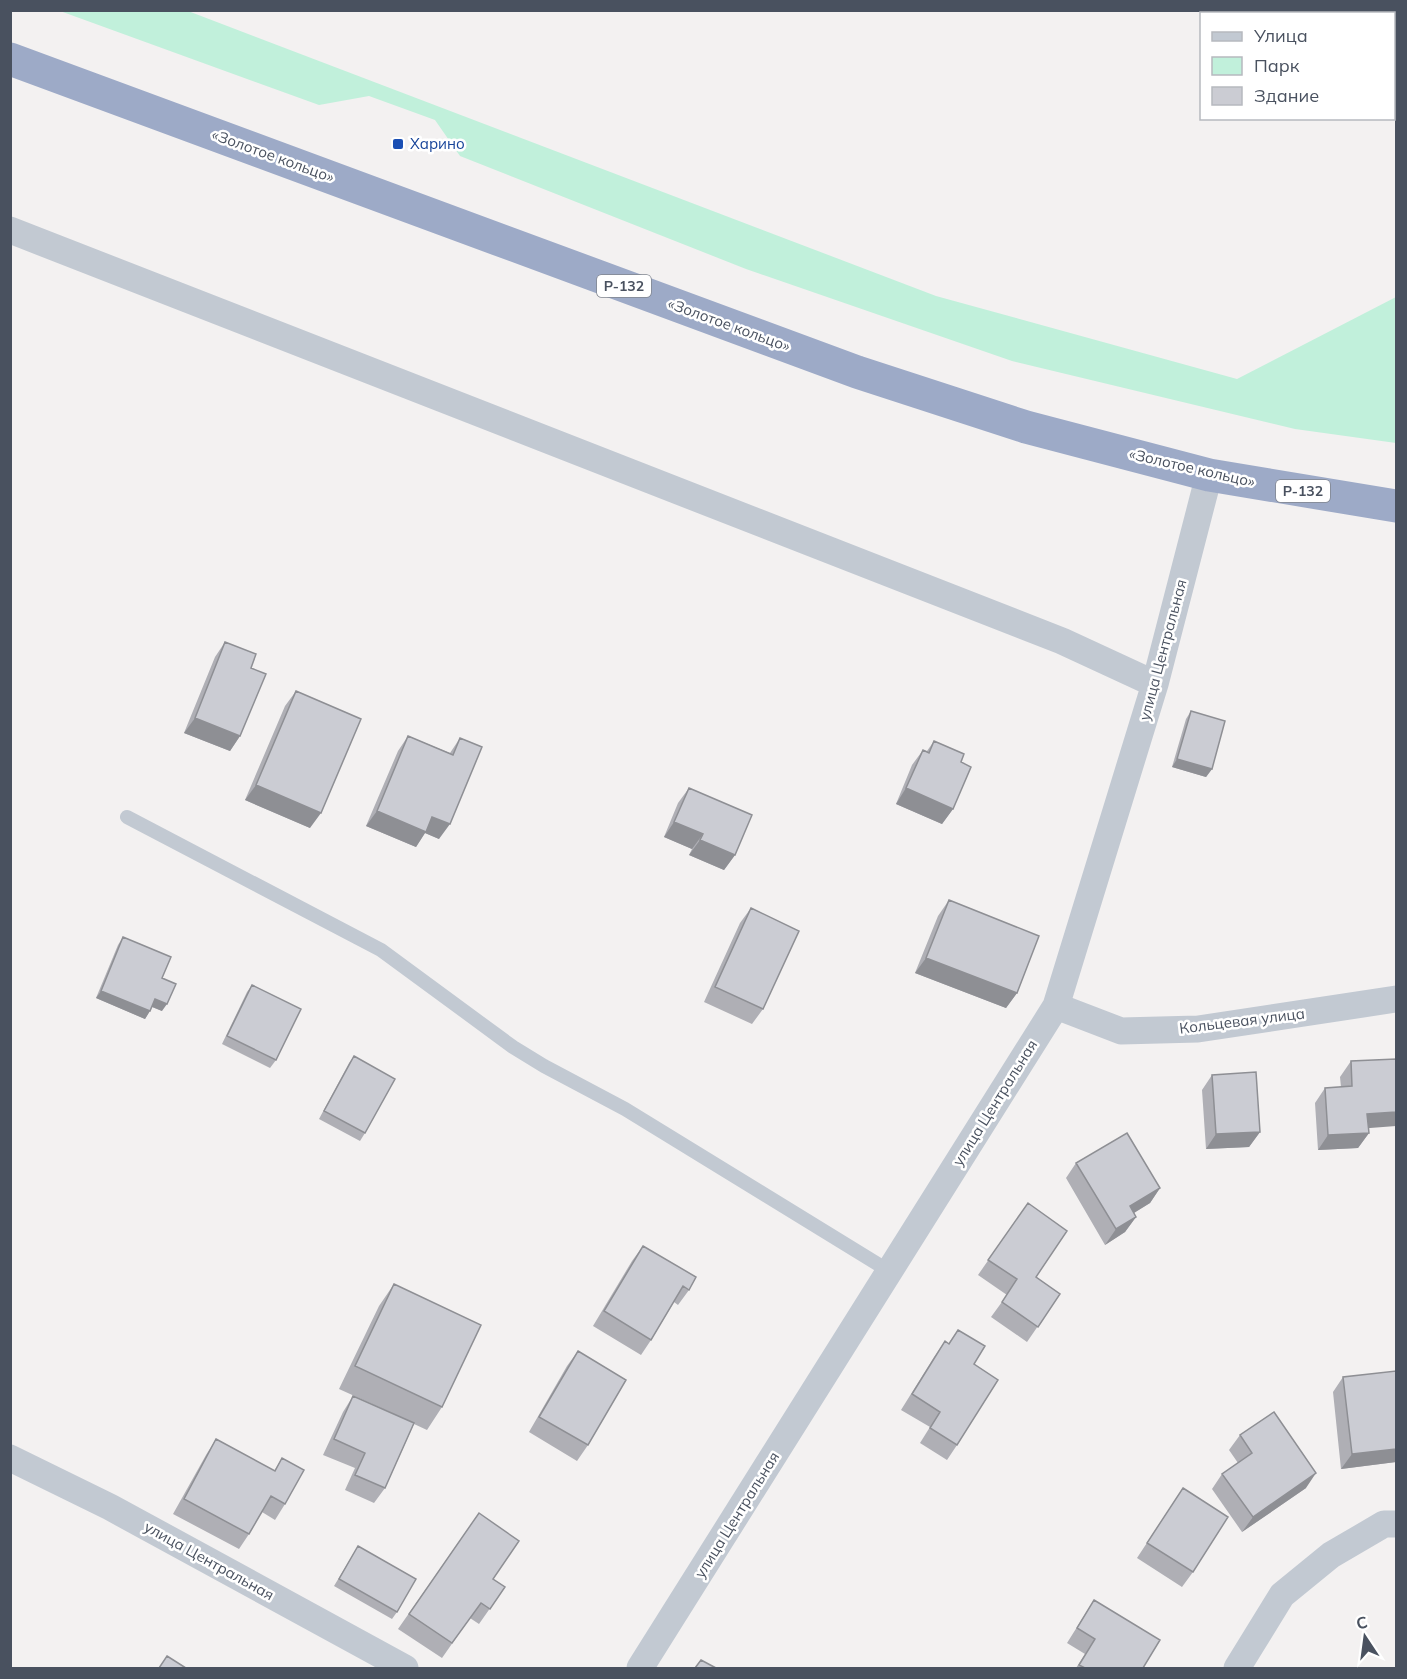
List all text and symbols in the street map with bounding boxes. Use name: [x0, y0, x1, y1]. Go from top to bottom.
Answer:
legend: [1200, 12, 1395, 120]
text: Улица: [1253, 24, 1308, 47]
text: Парк: [1254, 54, 1300, 77]
text: Здание: [1254, 84, 1319, 107]
street label: «Золотое кольцо»: [209, 125, 337, 187]
place label: Харино: [410, 134, 465, 153]
marker: Харино: [391, 137, 405, 151]
road number: Р-132: [597, 275, 651, 297]
street label: «Золотое кольцо»: [665, 294, 793, 356]
street label: «Золотое кольцо»: [1127, 444, 1257, 491]
road number: Р-132: [1276, 480, 1330, 502]
street label: улица Центральная: [1135, 577, 1191, 723]
street label: Кольцевая улица: [1178, 1003, 1306, 1038]
street label: улица Центральная: [948, 1036, 1041, 1169]
street label: улица Центральная: [690, 1448, 783, 1581]
street label: улица Центральная: [141, 1517, 277, 1604]
north arrow: [1335, 1607, 1395, 1667]
text: С: [1354, 1611, 1369, 1633]

